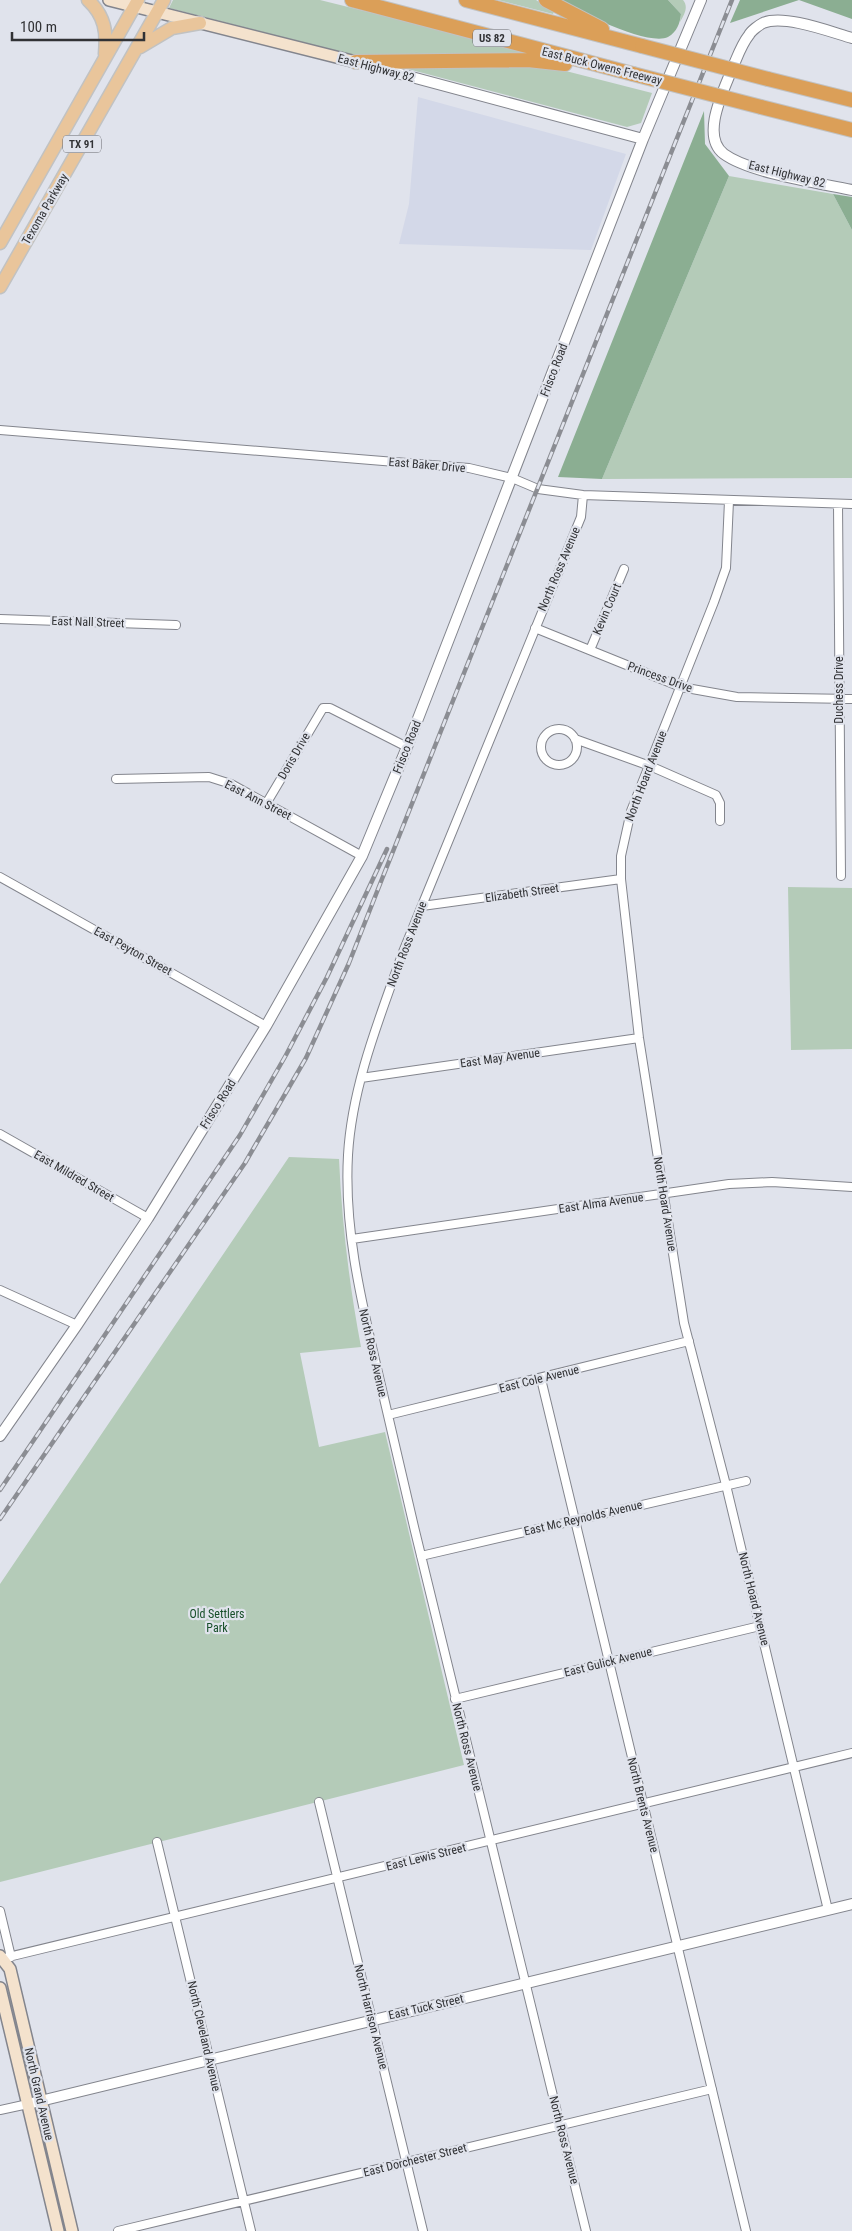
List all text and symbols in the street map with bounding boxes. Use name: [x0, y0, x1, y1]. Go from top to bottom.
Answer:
scale bar: [12, 10, 145, 42]
text: 100 m: [20, 18, 57, 36]
road number: US 82: [473, 29, 511, 46]
street label: East Buck Owens Freeway: [541, 44, 663, 88]
street label: East Highway 82: [336, 51, 416, 85]
road number: TX 91: [63, 136, 101, 152]
street label: East Highway 82: [747, 158, 827, 190]
street label: Texoma Parkway: [19, 171, 71, 247]
street label: Frisco Road: [537, 341, 571, 399]
street label: East Baker Drive: [388, 455, 466, 475]
street label: North Ross Avenue: [535, 524, 583, 613]
street label: Kevin Court: [590, 581, 624, 637]
street label: East Nall Street: [51, 614, 125, 630]
street label: Duchess Drive: [832, 656, 846, 724]
street label: Princess Drive: [626, 659, 695, 695]
street label: Frisco Road: [390, 718, 424, 776]
street label: North Hoard Avenue: [622, 729, 670, 823]
street label: Doris Drive: [275, 730, 313, 782]
street label: East Ann Street: [222, 777, 294, 823]
street label: Elizabeth Street: [484, 881, 560, 905]
street label: North Ross Avenue: [384, 899, 430, 989]
street label: East Peyton Street: [92, 924, 175, 978]
street label: East May Avenue: [459, 1045, 541, 1071]
street label: Frisco Road: [197, 1077, 239, 1131]
street label: East Mildred Street: [32, 1147, 117, 1205]
street label: North Hoard Avenue: [651, 1156, 679, 1253]
street label: East Alma Avenue: [558, 1190, 645, 1216]
street label: North Ross Avenue: [356, 1308, 390, 1399]
street label: East Cole Avenue: [498, 1362, 581, 1396]
street label: East Mc Reynolds Avenue: [522, 1497, 644, 1538]
street label: North Hoard Avenue: [736, 1551, 772, 1647]
park label: Old Settlers Park: [189, 1607, 245, 1635]
street label: East Gulick Avenue: [563, 1644, 654, 1680]
street label: North Ross Avenue: [449, 1702, 485, 1793]
street label: North Brents Avenue: [624, 1756, 662, 1854]
street label: East Lewis Street: [385, 1840, 468, 1874]
street label: North Harrison Avenue: [351, 1963, 391, 2071]
street label: North Cleveland Avenue: [184, 1979, 224, 2093]
street label: East Tuck Street: [387, 1991, 465, 2022]
street label: North Grand Avenue: [22, 2046, 57, 2142]
street label: North Ross Avenue: [546, 2095, 582, 2186]
street label: East Dorchester Street: [362, 2140, 469, 2180]

